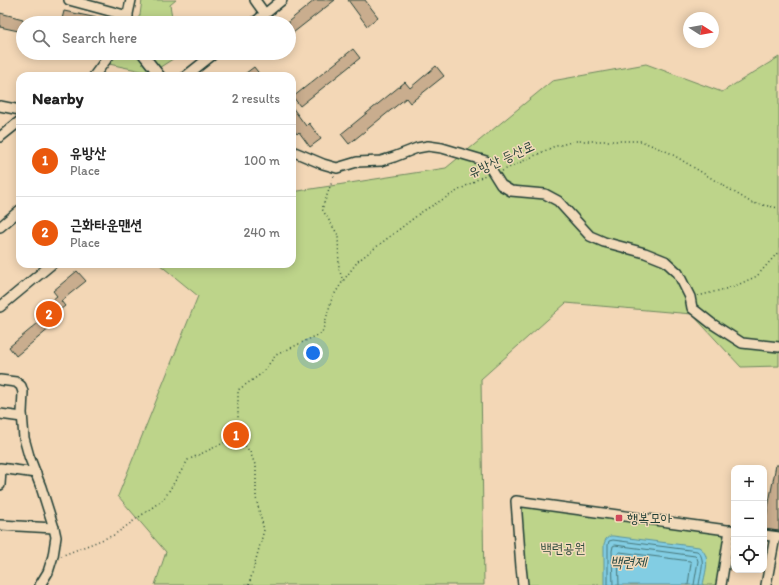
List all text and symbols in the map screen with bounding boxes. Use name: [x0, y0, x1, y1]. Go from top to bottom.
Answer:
north arrow: [683, 12, 719, 48]
search box: [16, 16, 296, 60]
icon: search: [30, 27, 52, 49]
text: Search here: [62, 29, 137, 47]
text: Nearby: [32, 88, 84, 108]
text: 2 results: [232, 91, 280, 106]
street label: 유방산 등산로: [465, 137, 537, 182]
text: 유방산: [70, 144, 106, 162]
text: 1: [42, 153, 48, 168]
text: 100 m: [244, 153, 280, 168]
text: Place: [70, 163, 100, 178]
text: 근화타운맨션: [70, 216, 142, 234]
text: 2: [42, 225, 48, 240]
text: 240 m: [243, 225, 280, 240]
text: Place: [70, 235, 100, 250]
pin: 2: [36, 299, 62, 329]
your location: [303, 343, 323, 363]
pin: 1: [223, 420, 249, 450]
map controls: [731, 465, 767, 573]
button: +: [731, 465, 767, 501]
button: −: [731, 501, 767, 537]
place label: 행복모아: [627, 510, 673, 527]
marker: 행복모아: [614, 513, 624, 523]
button: locate: [731, 537, 767, 573]
park label: 백련공원: [540, 540, 586, 557]
water label: 백련제: [610, 553, 648, 571]

